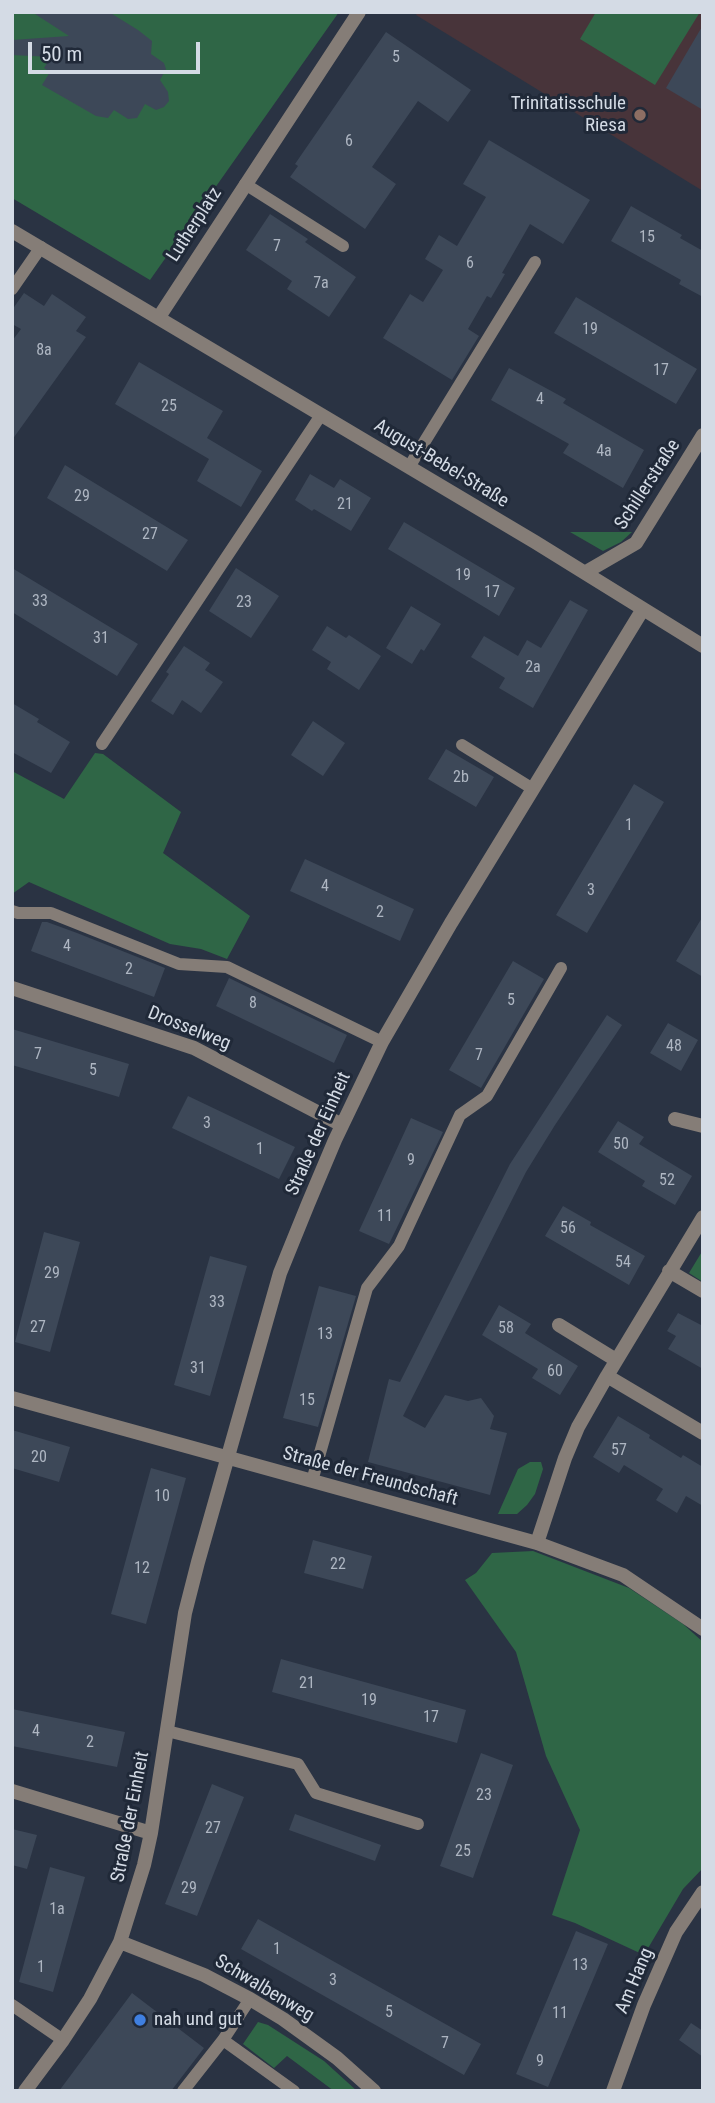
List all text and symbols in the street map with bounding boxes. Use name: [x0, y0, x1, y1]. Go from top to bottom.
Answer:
scale bar: [32, 28, 203, 72]
text: 50 m: [41, 42, 82, 66]
house number: 5: [392, 48, 400, 68]
place label: Trinitatisschule Riesa: [511, 93, 626, 137]
marker: Trinitatisschule Riesa: [632, 107, 648, 123]
house number: 6: [345, 132, 353, 152]
street label: Lutherplatz: [163, 184, 227, 266]
house number: 15: [639, 228, 655, 248]
house number: 7: [273, 237, 281, 257]
house number: 6: [466, 254, 474, 274]
house number: 7a: [313, 274, 329, 294]
house number: 19: [582, 320, 598, 340]
house number: 8a: [36, 341, 52, 361]
house number: 17: [653, 361, 669, 381]
house number: 4: [536, 390, 544, 410]
house number: 25: [161, 397, 177, 417]
street label: August-Bebel-Straße: [370, 415, 512, 513]
street label: Schillerstraße: [610, 436, 686, 534]
house number: 4a: [596, 442, 612, 462]
house number: 29: [74, 487, 90, 507]
house number: 21: [337, 495, 353, 515]
house number: 27: [142, 525, 158, 545]
house number: 19: [455, 566, 471, 586]
house number: 17: [484, 583, 500, 603]
house number: 33: [32, 592, 48, 612]
house number: 23: [236, 593, 252, 613]
house number: 31: [93, 629, 109, 649]
house number: 2a: [525, 658, 541, 678]
house number: 2b: [453, 768, 469, 788]
house number: 1: [625, 816, 633, 836]
house number: 4: [321, 877, 329, 897]
house number: 3: [587, 881, 595, 901]
house number: 2: [376, 903, 384, 923]
house number: 4: [63, 937, 71, 957]
house number: 2: [125, 960, 133, 980]
house number: 5: [507, 991, 515, 1011]
house number: 8: [249, 994, 257, 1014]
street label: Drosselweg: [144, 1002, 234, 1056]
house number: 48: [666, 1037, 682, 1057]
house number: 7: [34, 1045, 42, 1065]
house number: 7: [475, 1046, 483, 1066]
house number: 5: [89, 1061, 97, 1081]
street label: Straße der Einheit: [282, 1069, 356, 1199]
house number: 3: [203, 1114, 211, 1134]
house number: 50: [613, 1135, 629, 1155]
house number: 1: [256, 1140, 264, 1160]
house number: 9: [407, 1151, 415, 1171]
house number: 52: [659, 1171, 675, 1191]
house number: 11: [377, 1207, 393, 1227]
house number: 56: [560, 1219, 576, 1239]
house number: 54: [615, 1253, 631, 1273]
house number: 29: [44, 1264, 60, 1284]
house number: 33: [209, 1293, 225, 1313]
house number: 27: [30, 1318, 46, 1338]
house number: 58: [498, 1319, 514, 1339]
house number: 13: [317, 1325, 333, 1345]
house number: 31: [190, 1359, 206, 1379]
house number: 60: [547, 1362, 563, 1382]
house number: 15: [299, 1391, 315, 1411]
house number: 57: [611, 1441, 627, 1461]
street label: Straße der Freundschaft: [280, 1443, 460, 1511]
house number: 20: [31, 1448, 47, 1468]
house number: 10: [154, 1487, 170, 1507]
house number: 22: [330, 1555, 346, 1575]
house number: 12: [134, 1559, 150, 1579]
house number: 21: [299, 1674, 315, 1694]
house number: 19: [361, 1691, 377, 1711]
house number: 17: [423, 1708, 439, 1728]
house number: 4: [32, 1722, 40, 1742]
house number: 2: [86, 1733, 94, 1753]
street label: Straße der Einheit: [107, 1750, 155, 1884]
house number: 23: [476, 1786, 492, 1806]
house number: 27: [205, 1819, 221, 1839]
house number: 25: [455, 1842, 471, 1862]
house number: 29: [181, 1879, 197, 1899]
house number: 1a: [49, 1900, 65, 1920]
house number: 1: [273, 1940, 281, 1960]
street label: Am Hang: [611, 1945, 659, 2017]
street label: Schwalbenweg: [210, 1950, 318, 2028]
house number: 13: [572, 1956, 588, 1976]
house number: 1: [37, 1958, 45, 1978]
house number: 3: [329, 1971, 337, 1991]
house number: 5: [385, 2003, 393, 2023]
house number: 11: [552, 2004, 568, 2024]
place label: nah und gut: [154, 2009, 242, 2031]
marker: nah und gut: [132, 2012, 148, 2028]
house number: 7: [441, 2034, 449, 2054]
house number: 9: [536, 2052, 544, 2072]

